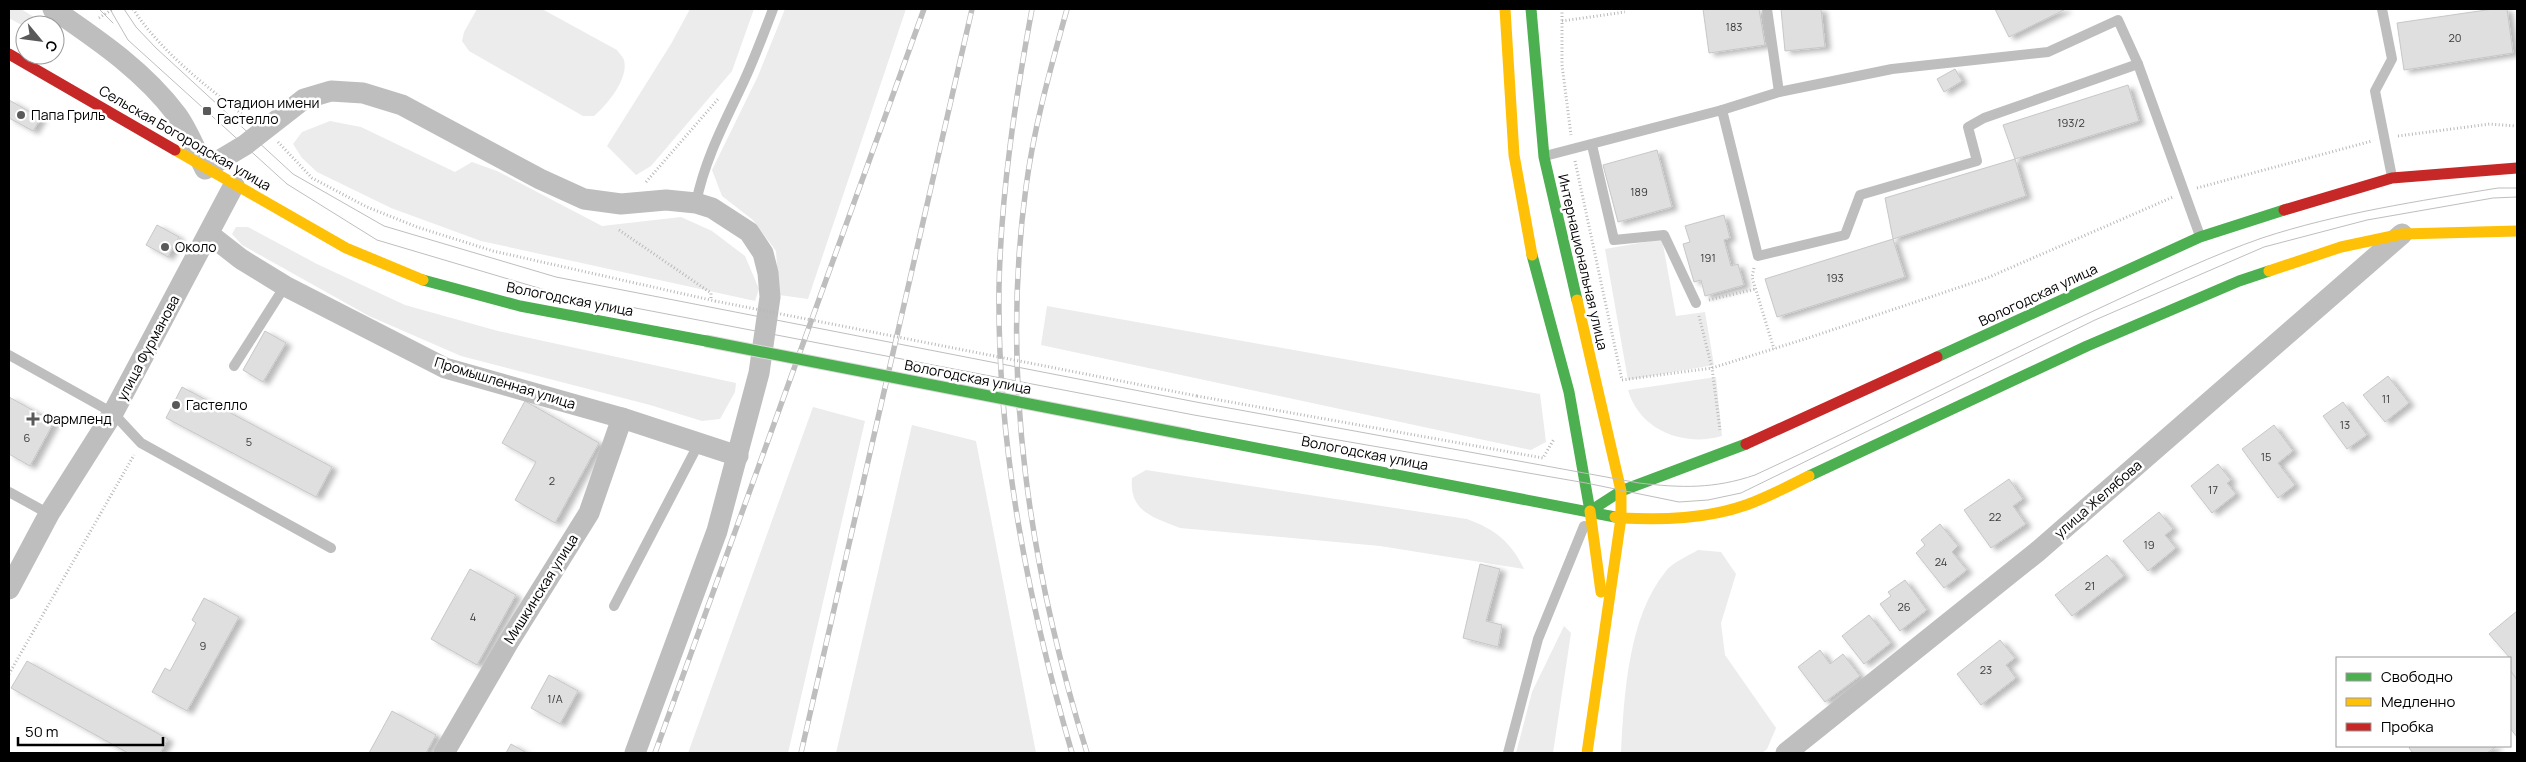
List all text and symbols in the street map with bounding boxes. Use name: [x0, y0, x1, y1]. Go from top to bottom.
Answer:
north arrow: [15, 15, 65, 65]
house number: 183: [1726, 19, 1742, 34]
house number: 20: [2449, 30, 2461, 45]
text: С: [41, 37, 63, 56]
street label: Сельская Богородская улица: [96, 80, 275, 195]
place label: Стадион имени Гастелло: [217, 93, 319, 128]
place label: Папа Гриль: [31, 105, 106, 124]
marker: Стадион имени Гастелло: [201, 105, 213, 117]
marker: Папа Гриль: [15, 109, 27, 121]
house number: 193/2: [2057, 115, 2085, 130]
street label: Интернациональная улица: [1554, 172, 1613, 352]
house number: 189: [1630, 184, 1648, 199]
place label: Около: [175, 237, 217, 256]
marker: Около: [159, 241, 171, 253]
house number: 191: [1700, 250, 1716, 265]
street label: Вологодская улица: [1975, 259, 2100, 330]
house number: 193: [1826, 270, 1844, 285]
street label: Вологодская улица: [505, 277, 635, 320]
street label: улица Фурманова: [112, 292, 183, 404]
street label: Промышленная улица: [432, 352, 578, 413]
street label: Вологодская улица: [903, 355, 1033, 398]
house number: 11: [2382, 391, 2390, 406]
place label: Гастелло: [186, 395, 247, 414]
marker: Гастелло: [170, 399, 182, 411]
place label: Фармленд: [43, 409, 112, 428]
marker: Фармленд: [27, 413, 39, 425]
house number: 13: [2340, 417, 2350, 432]
house number: 6: [24, 430, 31, 445]
street label: Вологодская улица: [1300, 431, 1430, 474]
house number: 5: [246, 434, 252, 449]
house number: 15: [2261, 449, 2271, 464]
street label: улица Желябова: [2050, 455, 2145, 542]
house number: 2: [549, 473, 555, 488]
house number: 17: [2208, 482, 2218, 497]
house number: 22: [1989, 509, 2001, 524]
street label: Мишкинская улица: [499, 530, 582, 647]
house number: 19: [2143, 537, 2155, 552]
house number: 24: [1935, 554, 1947, 569]
house number: 21: [2085, 578, 2095, 593]
house number: 26: [1897, 599, 1911, 614]
house number: 4: [470, 609, 476, 624]
house number: 9: [200, 638, 207, 653]
legend: [2336, 657, 2511, 747]
house number: 23: [1980, 662, 1992, 677]
text: Свободно: [2381, 666, 2453, 687]
house number: 1/А: [547, 691, 563, 706]
text: Медленно: [2381, 691, 2455, 712]
scale bar: [18, 714, 162, 746]
text: Пробка: [2381, 716, 2434, 737]
text: 50 m: [25, 721, 59, 742]

